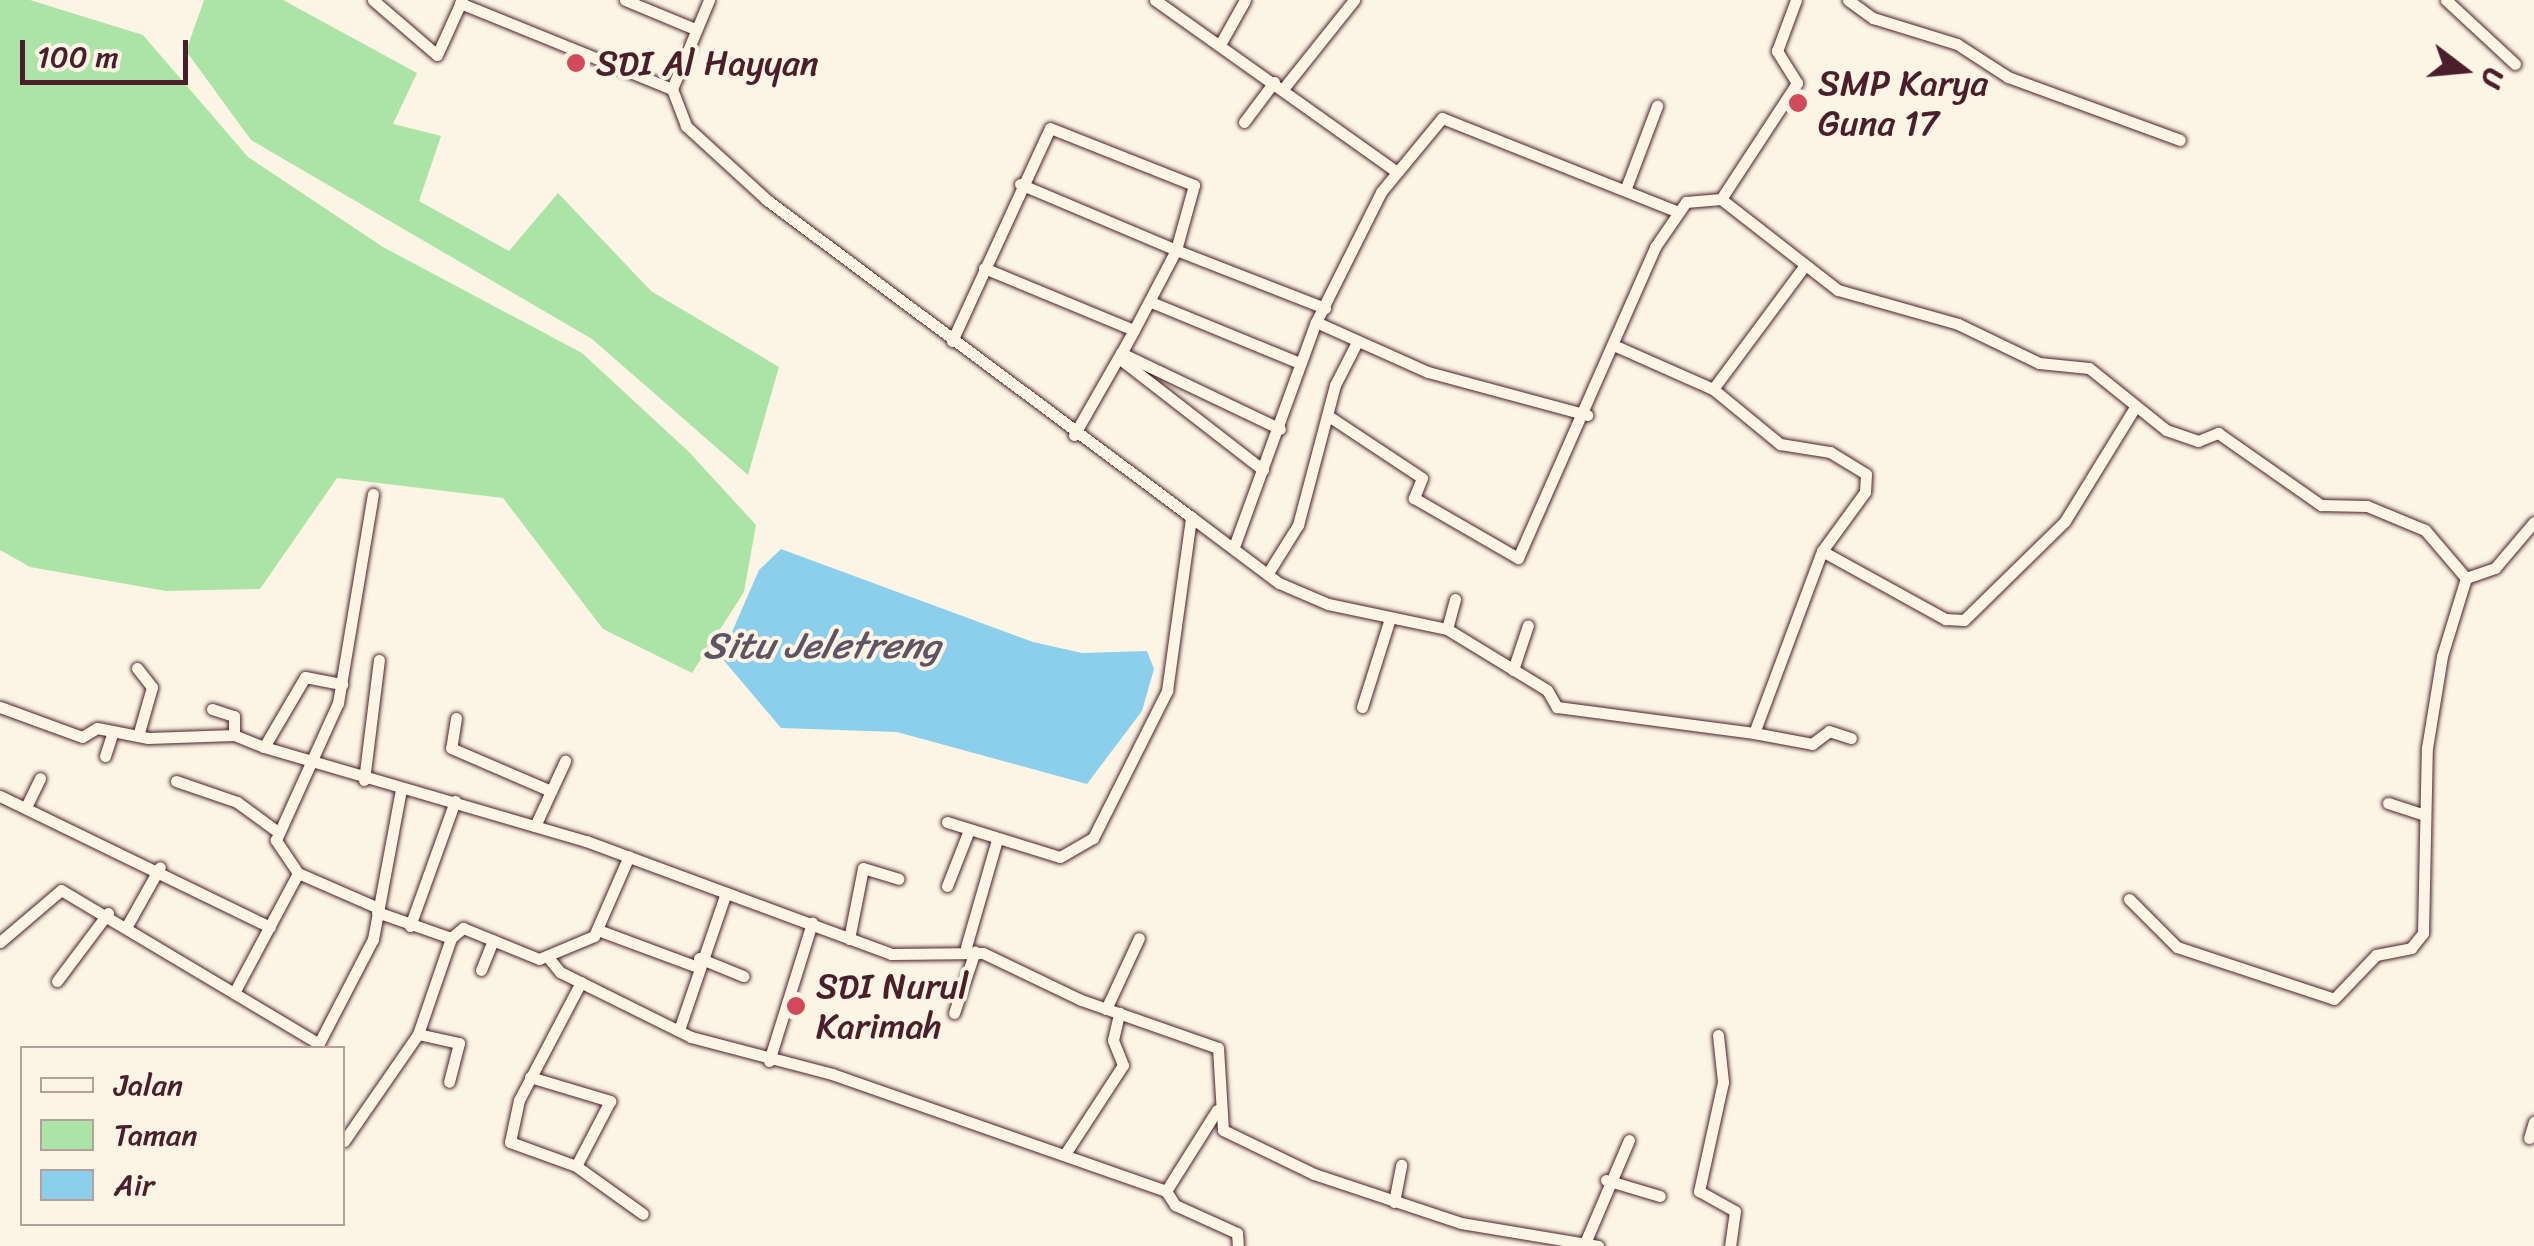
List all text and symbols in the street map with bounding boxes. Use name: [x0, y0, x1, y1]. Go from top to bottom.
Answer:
scale bar: [25, 20, 192, 82]
north arrow: [2414, 20, 2514, 120]
text: 100 m: [37, 30, 119, 84]
place label: SDI Al Hayyan: [596, 42, 819, 84]
marker: SDI Al Hayyan: [565, 52, 587, 74]
place label: SMP Karya Guna 17: [1818, 62, 1988, 144]
text: U: [2467, 63, 2519, 94]
marker: SMP Karya Guna 17: [1787, 92, 1809, 114]
water label: Situ Jeletreng: [702, 623, 942, 669]
place label: SDI Nurul Karimah: [816, 965, 968, 1047]
marker: SDI Nurul Karimah: [785, 995, 807, 1017]
legend: [20, 1046, 345, 1226]
text: Jalan: [114, 1058, 183, 1112]
text: Taman: [114, 1108, 197, 1162]
text: Air: [114, 1158, 154, 1212]

